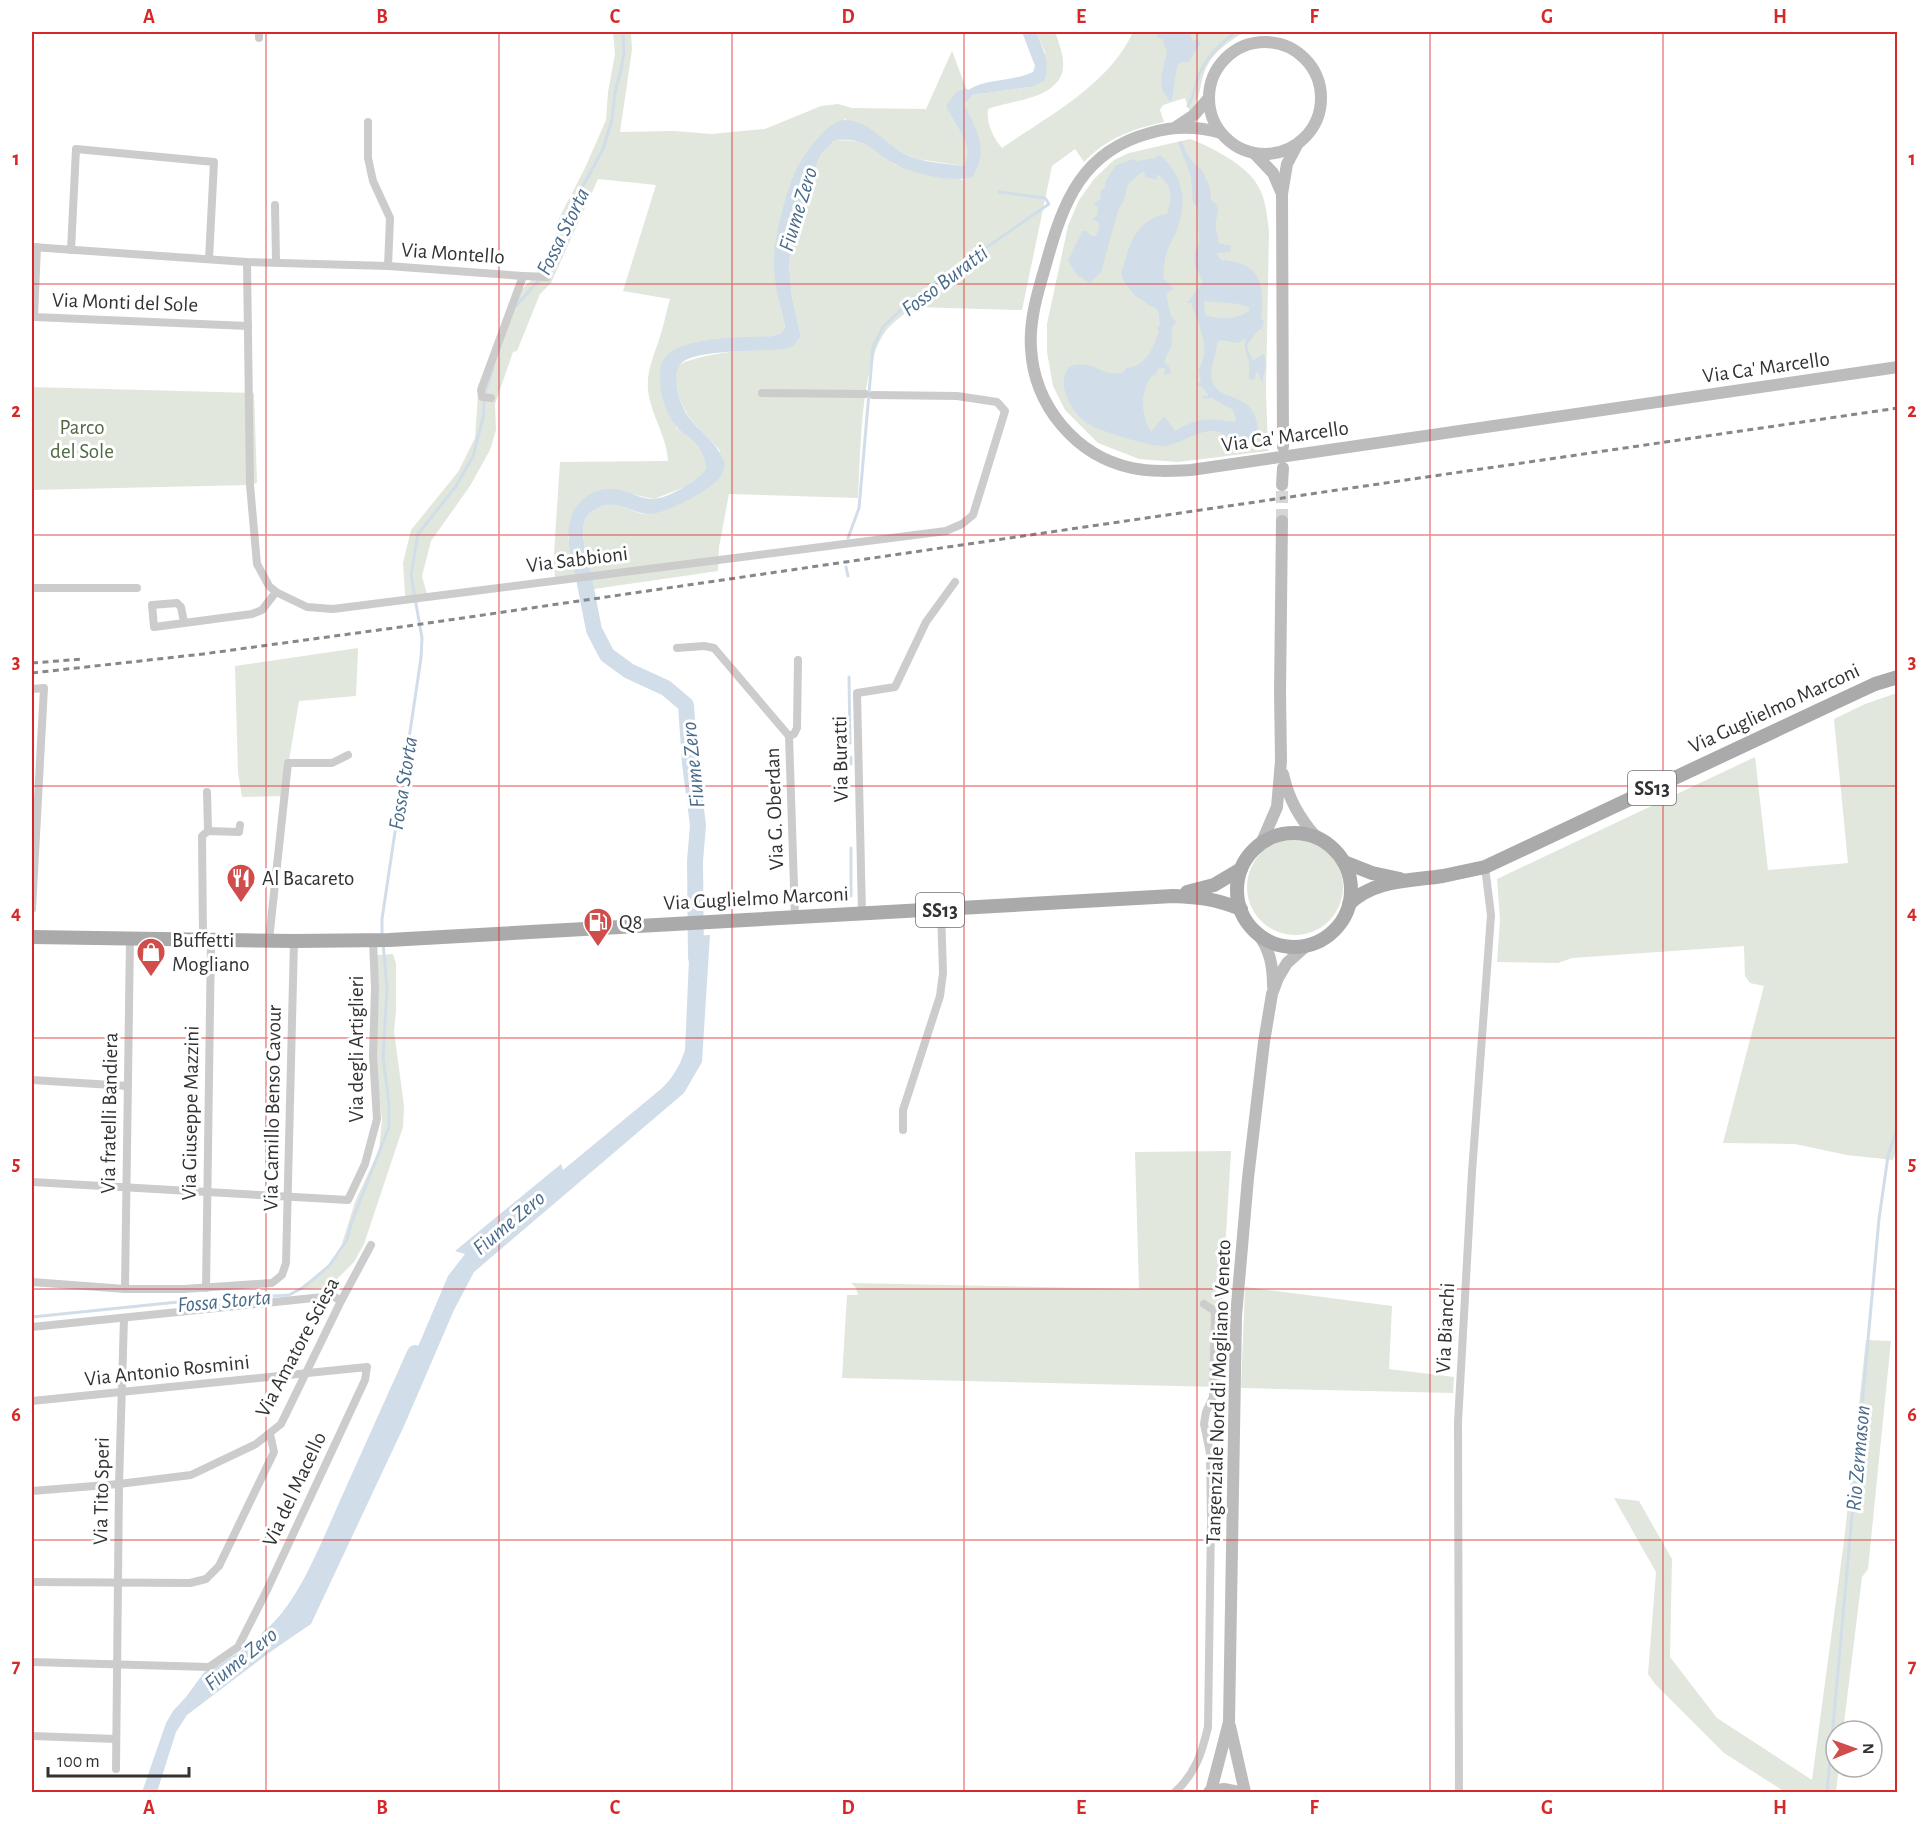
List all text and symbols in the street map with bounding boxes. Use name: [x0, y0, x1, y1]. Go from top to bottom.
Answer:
text: A: [143, 7, 155, 27]
text: B: [376, 7, 388, 27]
text: C: [610, 7, 621, 27]
text: D: [841, 7, 855, 27]
text: E: [1076, 7, 1086, 27]
text: F: [1309, 7, 1319, 27]
text: G: [1541, 7, 1553, 27]
text: H: [1773, 7, 1787, 27]
text: 1: [12, 149, 20, 169]
text: 1: [1908, 149, 1916, 169]
water label: Fiume Zero: [775, 165, 821, 254]
water label: Fossa Storta: [532, 184, 593, 279]
street label: Via Montello: [400, 239, 506, 268]
water label: Fosso Buratti: [897, 241, 992, 320]
street label: Via Monti del Sole: [52, 289, 198, 316]
street label: Via Ca' Marcello: [1701, 348, 1831, 387]
text: 2: [11, 401, 21, 421]
text: 2: [1907, 401, 1917, 421]
park label: Parco del Sole: [50, 417, 114, 462]
street label: Via Ca' Marcello: [1220, 417, 1350, 456]
street label: Via Sabbioni: [525, 543, 629, 576]
text: 3: [12, 652, 20, 672]
text: 3: [1908, 652, 1916, 672]
street label: Via Guglielmo Marconi: [1686, 660, 1863, 757]
street label: Via Buratti: [829, 716, 852, 802]
water label: Fiume Zero: [678, 721, 708, 809]
water label: Fossa Storta: [385, 735, 421, 831]
street label: Via G. Oberdan: [762, 747, 787, 871]
road number: SS13: [1628, 771, 1676, 805]
restaurant icon: Al Bacareto: [225, 862, 257, 904]
place label: Al Bacareto: [262, 868, 354, 889]
street label: Via Guglielmo Marconi: [663, 883, 849, 914]
road number: SS13: [916, 893, 964, 927]
text: 4: [11, 903, 21, 923]
text: 4: [1907, 903, 1917, 923]
fuel station icon: Q8: [582, 906, 614, 948]
place label: Q8: [619, 912, 642, 933]
place label: Buffetti Mogliano: [172, 930, 250, 975]
shop icon: Buffetti Mogliano: [135, 936, 167, 978]
street label: Via degli Artiglieri: [346, 976, 367, 1122]
street label: Via Camillo Benso Cavour: [260, 1005, 285, 1211]
street label: Via Giuseppe Mazzini: [178, 1025, 203, 1201]
street label: Via fratelli Bandiera: [98, 1032, 121, 1194]
text: 5: [12, 1154, 20, 1174]
text: 5: [1908, 1154, 1916, 1174]
water label: Fiume Zero: [468, 1187, 549, 1259]
street label: Tangenziale Nord di Mogliano Veneto: [1203, 1239, 1234, 1545]
street label: Via Amatore Sciesa: [252, 1274, 343, 1420]
street label: Via Bianchi: [1433, 1282, 1458, 1374]
water label: Fossa Storta: [176, 1286, 272, 1316]
street label: Via Antonio Rosmini: [83, 1351, 251, 1390]
water label: Rio Zermason: [1842, 1404, 1874, 1512]
text: 6: [11, 1405, 21, 1425]
text: 6: [1907, 1405, 1917, 1425]
street label: Via del Macello: [259, 1429, 330, 1550]
street label: Via Tito Speri: [90, 1437, 113, 1545]
water label: Fiume Zero: [200, 1623, 281, 1695]
text: 7: [12, 1656, 21, 1676]
text: 7: [1908, 1656, 1917, 1676]
north arrow: [1824, 1719, 1884, 1779]
scale bar: [48, 1740, 189, 1778]
text: N: [1860, 1743, 1876, 1754]
text: 100 m: [57, 1753, 100, 1771]
text: A: [143, 1798, 155, 1818]
text: B: [376, 1798, 388, 1818]
text: C: [610, 1798, 621, 1818]
text: D: [841, 1798, 855, 1818]
text: E: [1076, 1798, 1086, 1818]
text: F: [1309, 1798, 1319, 1818]
text: G: [1541, 1798, 1553, 1818]
text: H: [1773, 1798, 1787, 1818]

